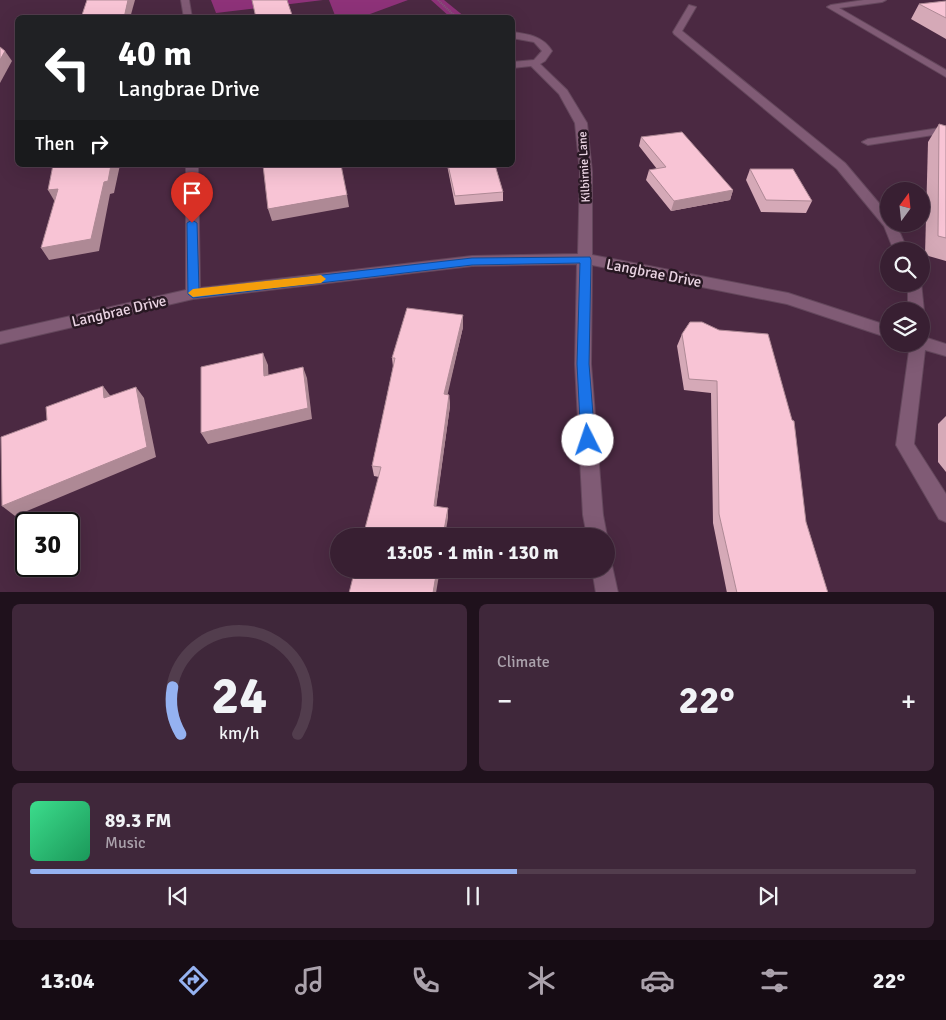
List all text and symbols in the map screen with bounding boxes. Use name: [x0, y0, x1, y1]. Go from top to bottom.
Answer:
text: 40 m: [118, 32, 192, 75]
icon: left: [35, 35, 100, 100]
text: Langbrae Drive: [118, 75, 260, 102]
icon: right: [85, 130, 113, 158]
street label: Kilbirnie Lane: [575, 131, 594, 203]
text: Then: [35, 132, 75, 156]
pin: [171, 172, 213, 223]
icon: arrive: [178, 179, 206, 207]
north arrow: [880, 182, 930, 232]
map controls: [880, 182, 930, 352]
button: search: [880, 242, 930, 292]
street label: Langbrae Drive: [605, 255, 703, 291]
street label: Langbrae Drive: [70, 291, 168, 331]
button: layers: [880, 302, 930, 352]
position arrow: [561, 413, 613, 465]
speed limit sign: 30: [15, 512, 80, 577]
text: 13:05 · 1 min · 130 m: [386, 541, 559, 565]
text: Climate: [497, 652, 550, 672]
text: 24: [211, 664, 268, 728]
text: 22°: [678, 677, 735, 724]
text: −: [497, 684, 512, 718]
text: +: [901, 684, 916, 718]
text: km/h: [219, 722, 260, 744]
text: 89.3 FM: [105, 809, 171, 833]
text: Music: [105, 833, 146, 853]
icon: previous: [164, 882, 192, 910]
icon: pause: [459, 882, 487, 910]
icon: next: [754, 882, 782, 910]
icon: directions: [176, 963, 211, 998]
icon: music: [292, 963, 327, 998]
icon: phone: [408, 963, 443, 998]
icon: climate: [524, 963, 559, 998]
icon: car: [640, 963, 675, 998]
icon: filters: [757, 963, 792, 998]
text: 13:04: [41, 967, 95, 994]
text: 22°: [873, 967, 905, 994]

